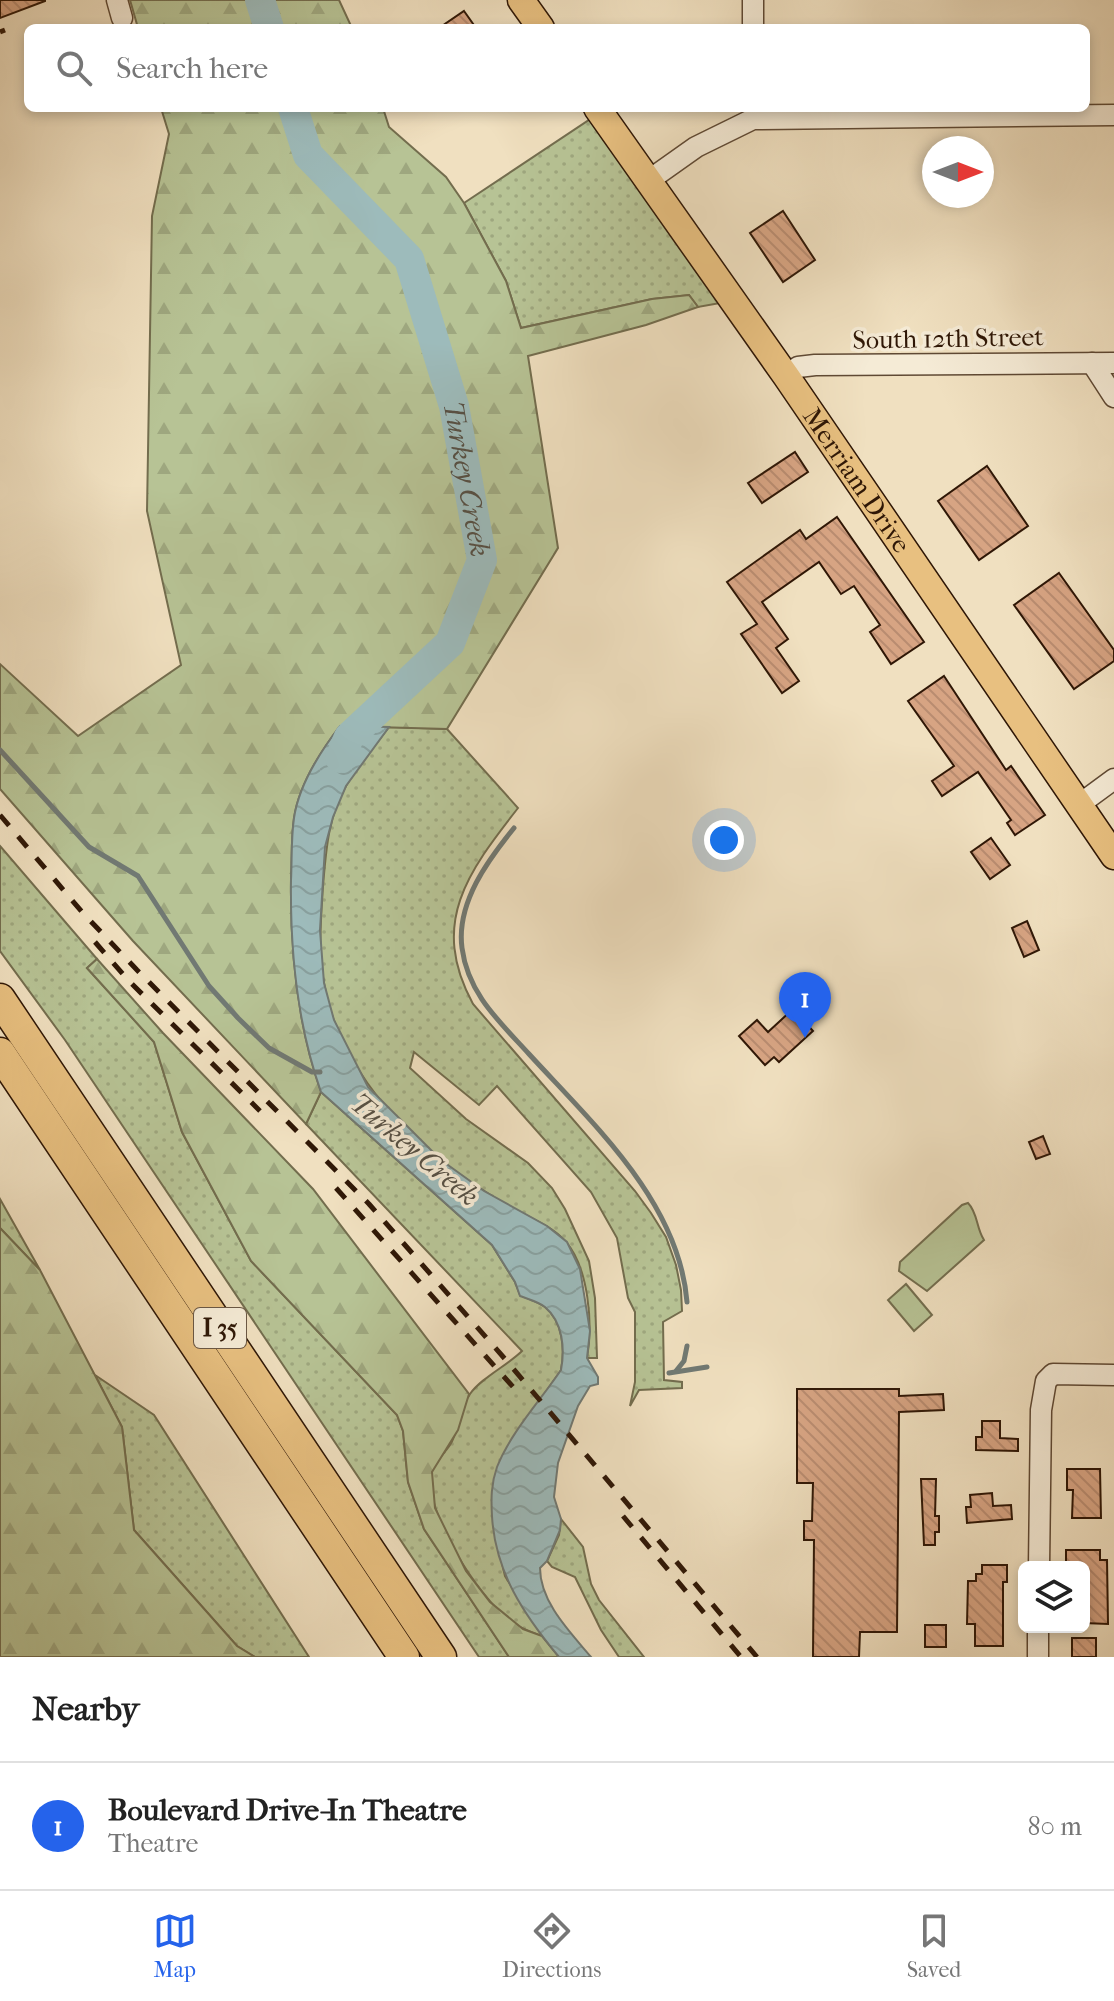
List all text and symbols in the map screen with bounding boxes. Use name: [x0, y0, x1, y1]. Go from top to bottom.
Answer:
search box: [24, 24, 1090, 112]
icon: search: [52, 46, 96, 90]
text: Search here: [116, 51, 268, 86]
north arrow: [922, 136, 994, 208]
street label: South 12th Street: [852, 321, 1045, 356]
water label: Turkey Creek: [436, 398, 497, 559]
street label: Merriam Drive: [796, 402, 917, 559]
your location: [704, 820, 744, 860]
pin: 1: [779, 972, 831, 1038]
water label: Turkey Creek: [344, 1086, 486, 1213]
road number: I 35: [194, 1308, 246, 1348]
map controls: [1018, 1561, 1090, 1633]
button: layers: [1018, 1561, 1090, 1633]
text: Nearby: [32, 1689, 139, 1729]
text: Boulevard Drive-In Theatre: [108, 1793, 467, 1828]
text: 1: [53, 1811, 63, 1842]
text: 80 m: [1027, 1811, 1082, 1842]
text: Theatre: [108, 1828, 198, 1859]
tab: Map: [153, 1909, 197, 1983]
tab: Directions: [502, 1909, 601, 1983]
tab: Saved: [907, 1909, 961, 1983]

